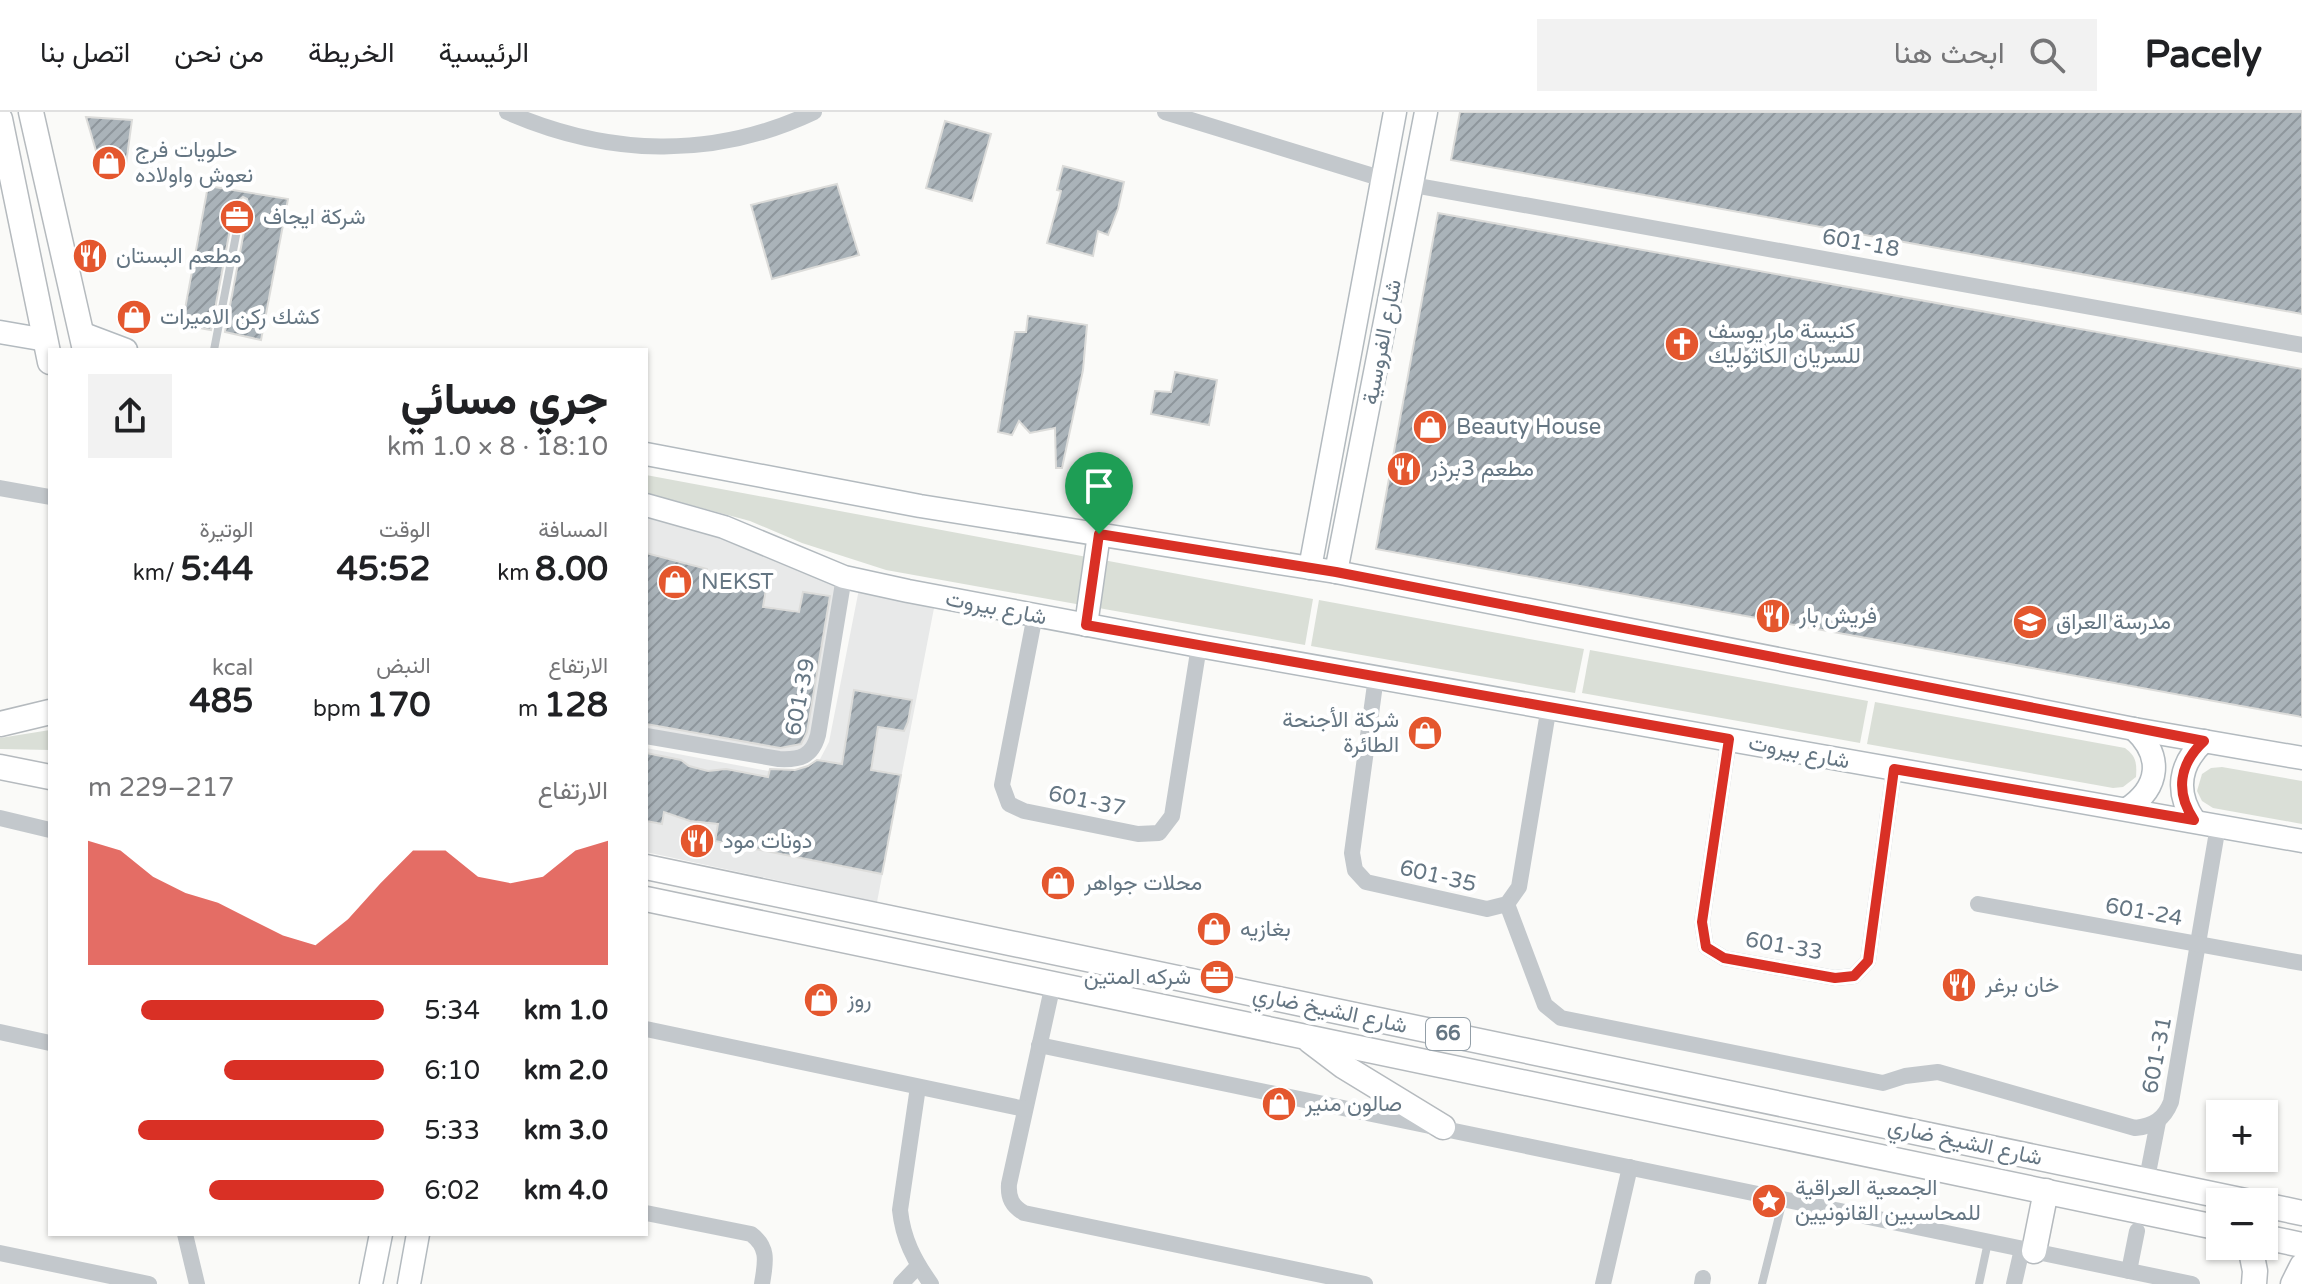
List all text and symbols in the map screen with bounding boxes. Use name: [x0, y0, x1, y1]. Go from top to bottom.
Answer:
search box: [1537, 19, 2097, 91]
text: Pacely: [2145, 32, 2262, 78]
icon: search: [2025, 33, 2069, 77]
text: ابحث هنا: [1894, 35, 2005, 72]
text: اتصل بنا: [40, 36, 130, 70]
text: من نحن: [174, 36, 264, 70]
text: الخريطة: [308, 36, 395, 70]
text: الرئيسية: [439, 36, 529, 70]
place label: حلويات فرج نعوش واولاده: [135, 137, 253, 188]
shop icon: حلويات فرج نعوش واولاده: [90, 144, 128, 182]
office icon: شركة ايجاف: [218, 198, 256, 236]
place label: شركة ايجاف: [263, 204, 365, 230]
street label: 601-18: [1820, 223, 1902, 263]
restaurant icon: مطعم البستان: [71, 237, 109, 275]
place label: مطعم البستان: [116, 243, 242, 270]
street label: شارع الفروسية: [1357, 277, 1408, 407]
shop icon: كشك ركن الاميرات: [115, 298, 153, 336]
place label: كشك ركن الاميرات: [160, 304, 321, 330]
place label: كنيسة مار يوسف للسريان الكاثوليك: [1708, 318, 1861, 369]
church icon: كنيسة مار يوسف للسريان الكاثوليك: [1663, 325, 1701, 363]
button: share: [88, 374, 172, 458]
text: جري مسائي: [401, 374, 608, 427]
shop icon: Beauty House: [1411, 408, 1449, 446]
place label: Beauty House: [1456, 414, 1601, 440]
text: 18:10 · 8 × 1.0 km: [387, 431, 608, 462]
restaurant icon: مطعم 3برذر: [1385, 450, 1423, 488]
pin: [1065, 452, 1133, 534]
place label: مطعم 3برذر: [1429, 456, 1534, 483]
icon: arrive: [1077, 464, 1121, 508]
text: الوتيرة: [200, 517, 253, 543]
text: الوقت: [379, 517, 431, 543]
text: المسافة: [538, 517, 608, 543]
text: 5:44: [180, 549, 253, 590]
text: 45:52: [336, 549, 431, 590]
text: 8.00: [535, 549, 608, 590]
text: /km: [133, 560, 180, 586]
text: km: [497, 560, 535, 586]
shop icon: NEKST: [656, 563, 694, 601]
place label: NEKST: [701, 569, 774, 595]
street label: شارع بيروت: [943, 585, 1049, 632]
restaurant icon: فريش بار: [1754, 597, 1792, 635]
place label: فريش بار: [1798, 603, 1877, 629]
school or university icon: مدرسة العراق: [2011, 603, 2049, 641]
place label: مدرسة العراق: [2056, 609, 2171, 635]
text: النبض: [376, 653, 431, 679]
text: الارتفاع: [548, 653, 608, 679]
text: kcal: [212, 655, 253, 681]
street label: 601-39: [780, 656, 820, 738]
text: 485: [189, 681, 253, 722]
text: 170: [367, 685, 431, 726]
text: 128: [544, 685, 608, 726]
text: bpm: [313, 696, 367, 722]
text: m: [518, 696, 544, 722]
place label: شركة الأجنحة الطائرة: [1282, 707, 1399, 758]
shop icon: شركة الأجنحة الطائرة: [1406, 714, 1444, 752]
street label: شارع بيروت: [1746, 729, 1852, 776]
text: 217–229 m: [88, 772, 234, 803]
text: الارتفاع: [537, 775, 608, 806]
street label: 601-37: [1046, 780, 1128, 822]
restaurant icon: دونات مود: [678, 822, 716, 860]
place label: دونات مود: [723, 828, 812, 854]
street label: 601-35: [1397, 855, 1479, 897]
shop icon: محلات جواهر: [1039, 864, 1077, 902]
place label: محلات جواهر: [1083, 870, 1202, 896]
street label: 601-24: [2103, 892, 2185, 932]
shop icon: بغازيه: [1195, 910, 1233, 948]
place label: بغازيه: [1240, 916, 1291, 942]
street label: 601-33: [1743, 926, 1825, 966]
office icon: شركه المتين: [1198, 958, 1236, 996]
place label: شركه المتين: [1084, 964, 1191, 990]
restaurant icon: خان برغر: [1940, 966, 1978, 1004]
place label: خان برغر: [1984, 972, 2059, 998]
shop icon: روز: [802, 981, 840, 1019]
street label: شارع الشيخ ضاري: [1249, 981, 1410, 1044]
place label: روز: [846, 987, 872, 1013]
text: 5:34: [424, 995, 480, 1026]
text: 1.0 km: [524, 995, 608, 1026]
street label: 601-31: [2137, 1014, 2177, 1096]
road number: 66: [1426, 1018, 1470, 1050]
text: 6:10: [424, 1055, 480, 1086]
text: 2.0 km: [524, 1055, 608, 1086]
shop icon: صالون منير: [1260, 1085, 1298, 1123]
place label: صالون منير: [1304, 1091, 1402, 1117]
map controls: [2206, 1100, 2278, 1260]
button: +: [2206, 1100, 2278, 1172]
street label: شارع الشيخ ضاري: [1884, 1113, 2045, 1176]
text: 5:33: [424, 1115, 480, 1146]
text: 3.0 km: [524, 1115, 608, 1146]
text: 6:02: [424, 1175, 480, 1206]
text: 4.0 km: [524, 1175, 608, 1206]
place label: الجمعية العراقية للمحاسبين القانونيين: [1795, 1175, 1981, 1226]
place icon: الجمعية العراقية للمحاسبين القانونيين: [1750, 1182, 1788, 1220]
button: −: [2206, 1188, 2278, 1260]

